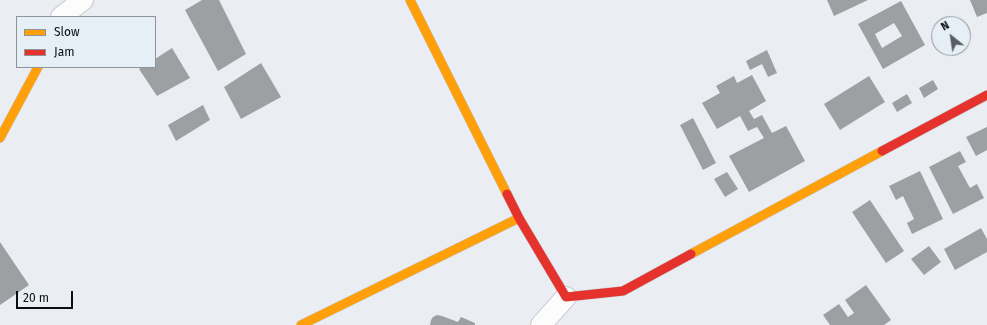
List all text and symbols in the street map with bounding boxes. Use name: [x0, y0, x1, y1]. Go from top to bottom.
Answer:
legend: [16, 16, 156, 68]
north arrow: [931, 16, 971, 56]
text: N: [939, 19, 952, 33]
text: Slow: [54, 25, 80, 39]
text: Jam: [54, 45, 74, 59]
scale bar: [18, 283, 75, 309]
text: 20 m: [23, 291, 49, 305]

